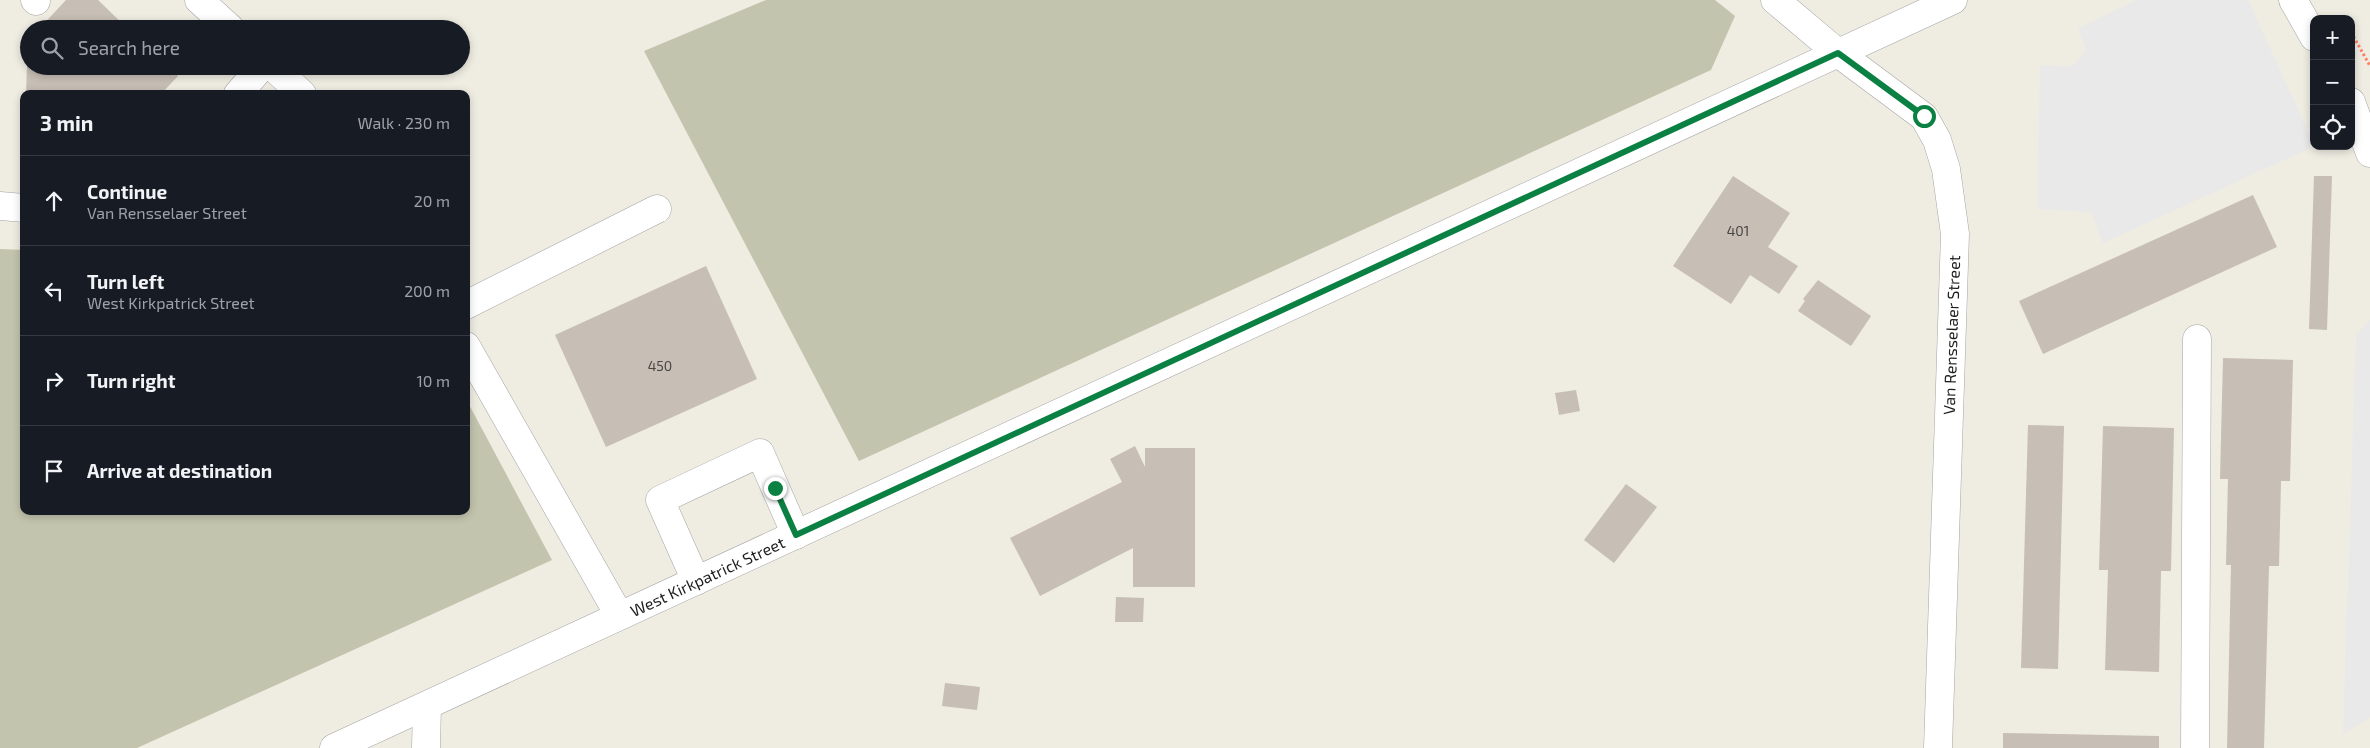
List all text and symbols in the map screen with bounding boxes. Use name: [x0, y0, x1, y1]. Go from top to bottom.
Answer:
map controls: [2310, 15, 2355, 150]
button: +: [2310, 15, 2355, 60]
search box: [20, 20, 470, 75]
icon: search: [38, 34, 66, 62]
text: Search here: [78, 36, 180, 59]
button: −: [2310, 60, 2355, 105]
route start: [1913, 105, 1936, 128]
button: locate: [2310, 105, 2355, 150]
text: 3 min: [40, 110, 93, 135]
text: Walk · 230 m: [357, 113, 450, 132]
text: Continue: [87, 180, 167, 203]
icon: ahead: [40, 187, 68, 215]
text: 20 m: [414, 191, 450, 210]
text: Van Rensselaer Street: [87, 203, 247, 222]
house number: 401: [1727, 222, 1749, 239]
street label: Van Rensselaer Street: [1939, 255, 1963, 415]
text: Turn left: [87, 270, 164, 293]
icon: left: [40, 277, 68, 305]
text: 200 m: [404, 281, 450, 300]
text: West Kirkpatrick Street: [87, 293, 255, 312]
house number: 450: [648, 357, 672, 374]
icon: right: [40, 367, 68, 395]
text: Turn right: [87, 369, 175, 392]
text: 10 m: [416, 371, 450, 390]
icon: arrive: [40, 457, 68, 485]
text: Arrive at destination: [87, 459, 272, 482]
route end: [764, 477, 787, 500]
street label: West Kirkpatrick Street: [627, 532, 787, 619]

